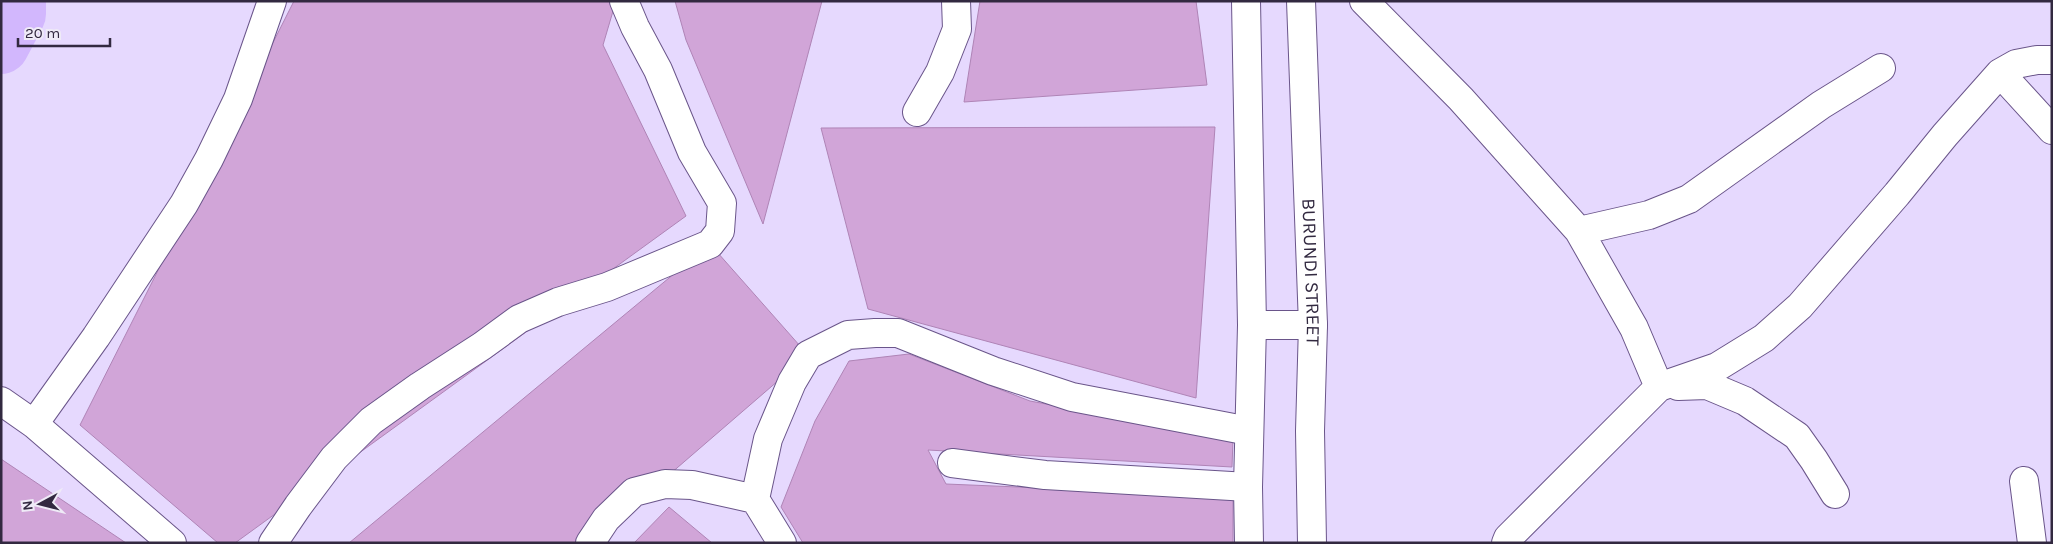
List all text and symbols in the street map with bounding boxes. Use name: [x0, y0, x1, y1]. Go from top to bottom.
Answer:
scale bar: [18, 15, 110, 47]
text: 20 m: [25, 24, 60, 42]
street label: BURUNDI STREET: [1297, 198, 1324, 346]
north arrow: [15, 479, 65, 529]
text: N: [19, 500, 37, 512]

